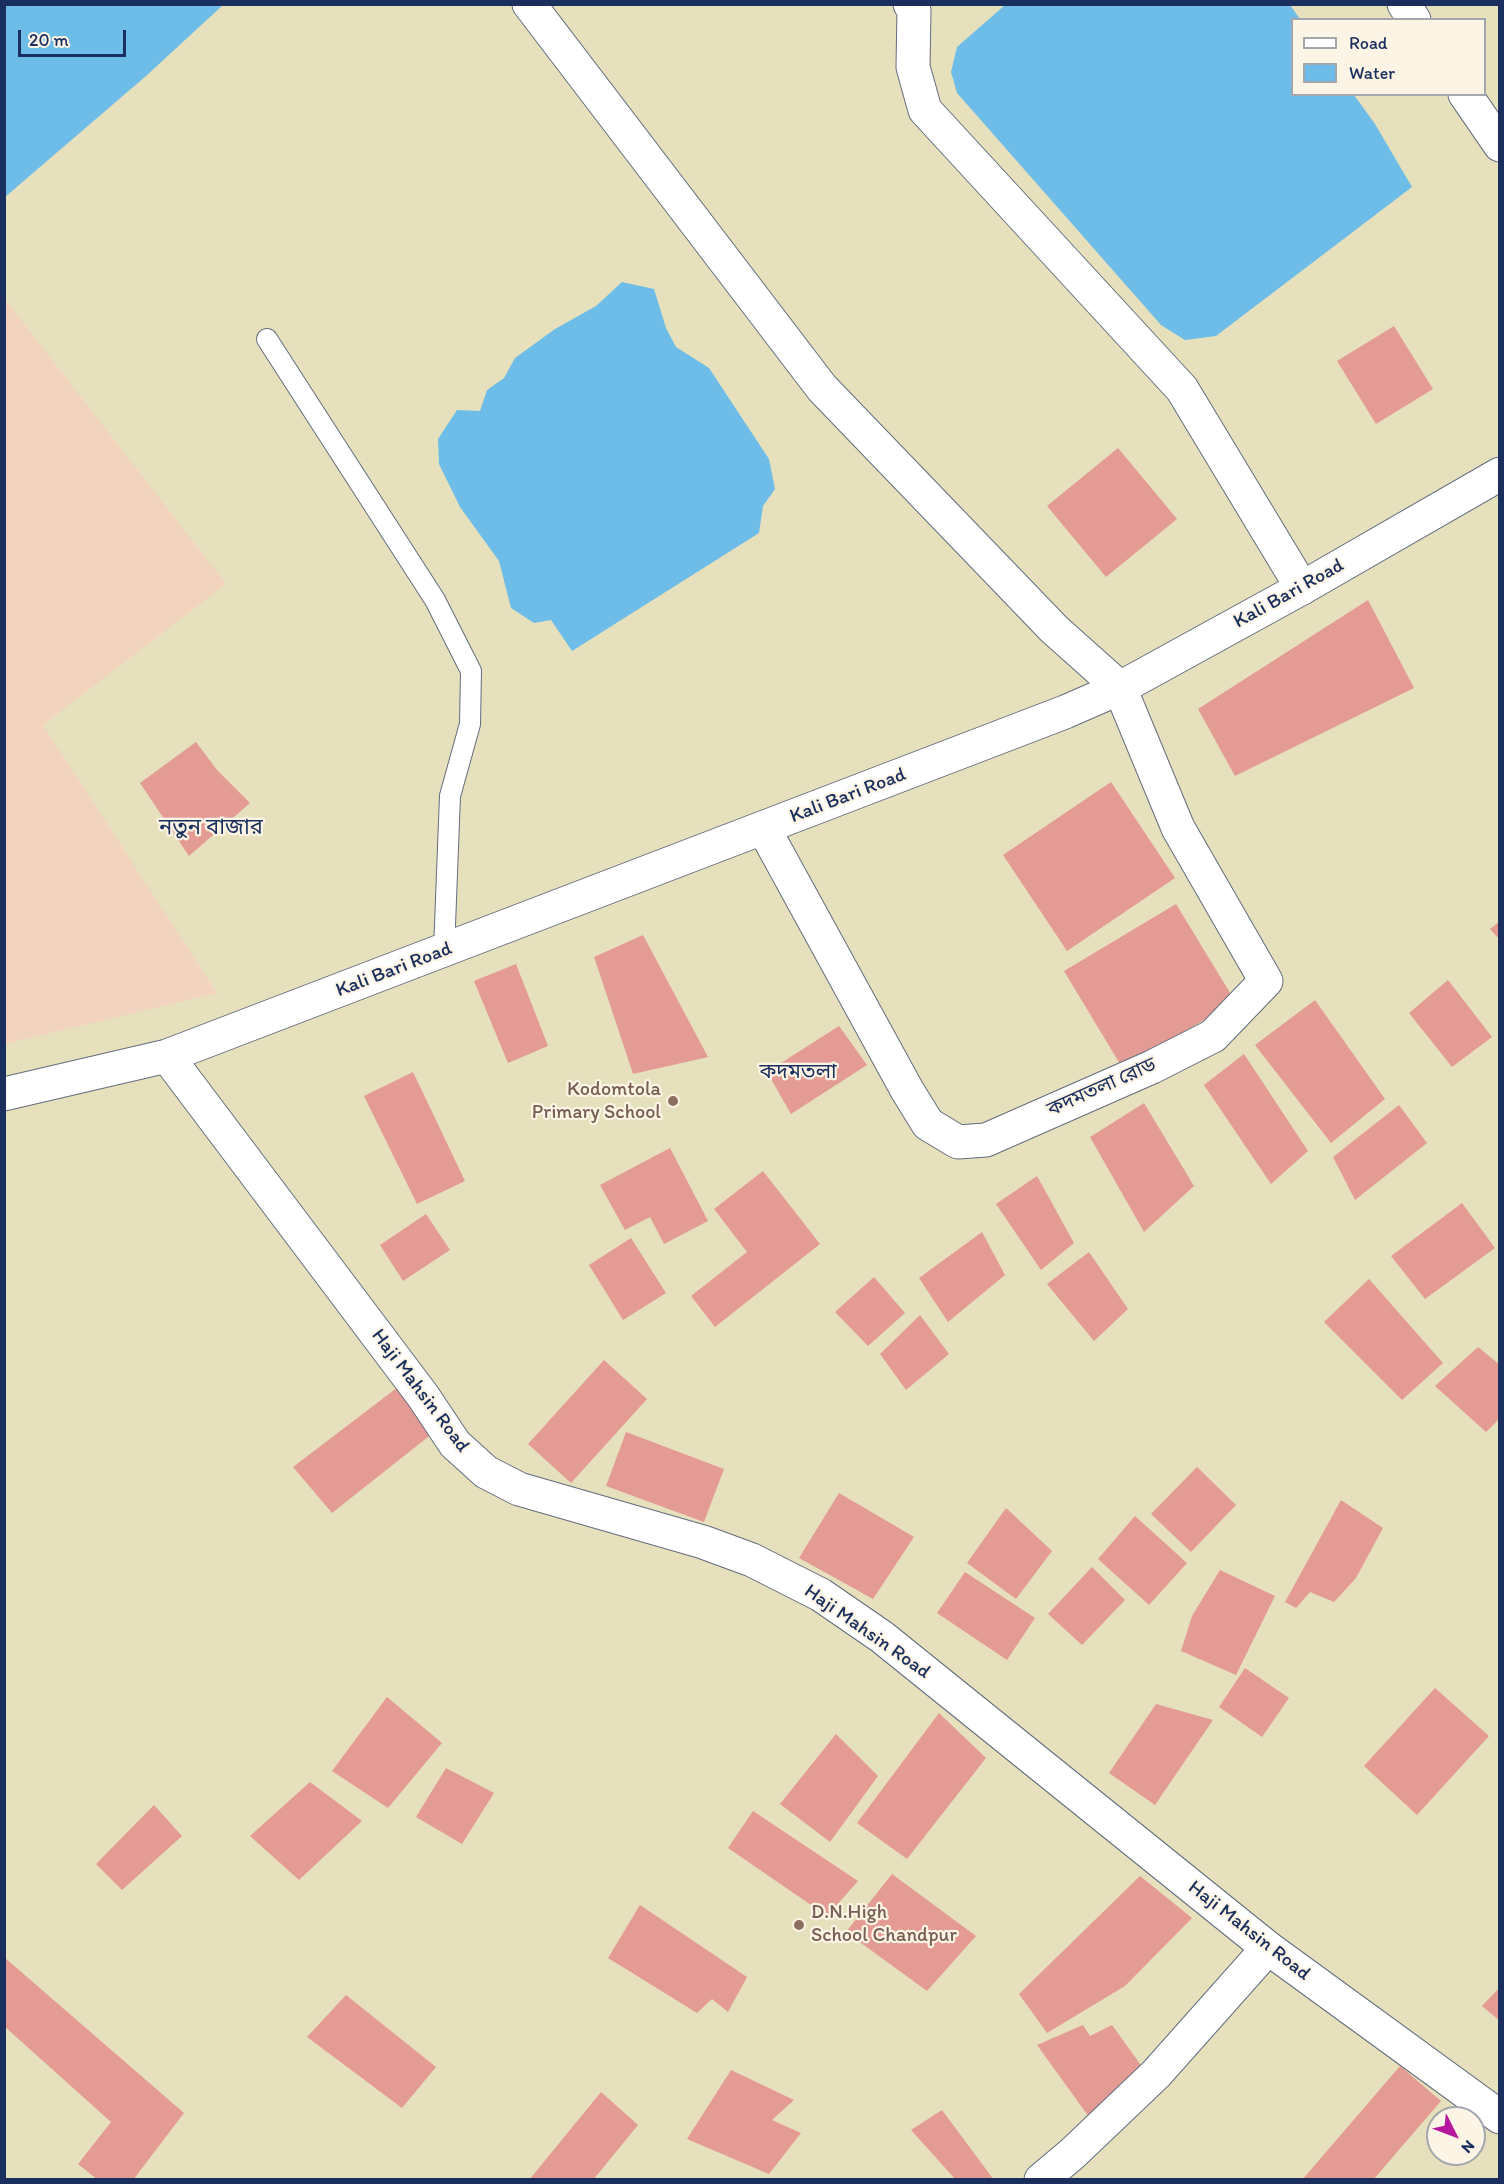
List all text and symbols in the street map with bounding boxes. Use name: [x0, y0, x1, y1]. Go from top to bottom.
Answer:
scale bar: [21, 18, 129, 56]
legend: [1291, 18, 1486, 96]
text: 20 m: [29, 29, 69, 51]
text: Road: [1349, 32, 1388, 54]
text: Water: [1349, 62, 1395, 84]
street label: Kali Bari Road: [1230, 554, 1348, 634]
street label: Kali Bari Road: [787, 763, 909, 829]
district label: নতুন বাজার: [159, 815, 263, 841]
street label: Kali Bari Road: [333, 937, 455, 1003]
street label: কদমতলা রোড: [1044, 1053, 1160, 1123]
district label: কদমতলা: [759, 1060, 837, 1086]
place label: Kodomtola Primary School: [532, 1078, 661, 1125]
marker: Kodomtola Primary School: [666, 1094, 680, 1108]
street label: Haji Mahsin Road: [366, 1324, 474, 1458]
street label: Haji Mahsin Road: [799, 1580, 935, 1684]
street label: Haji Mahsin Road: [1183, 1876, 1315, 1986]
place label: D.N.High School Chandpur: [811, 1901, 957, 1948]
marker: D.N.High School Chandpur: [792, 1918, 806, 1932]
north arrow: [1426, 2106, 1486, 2166]
text: N: [1458, 2137, 1479, 2157]

